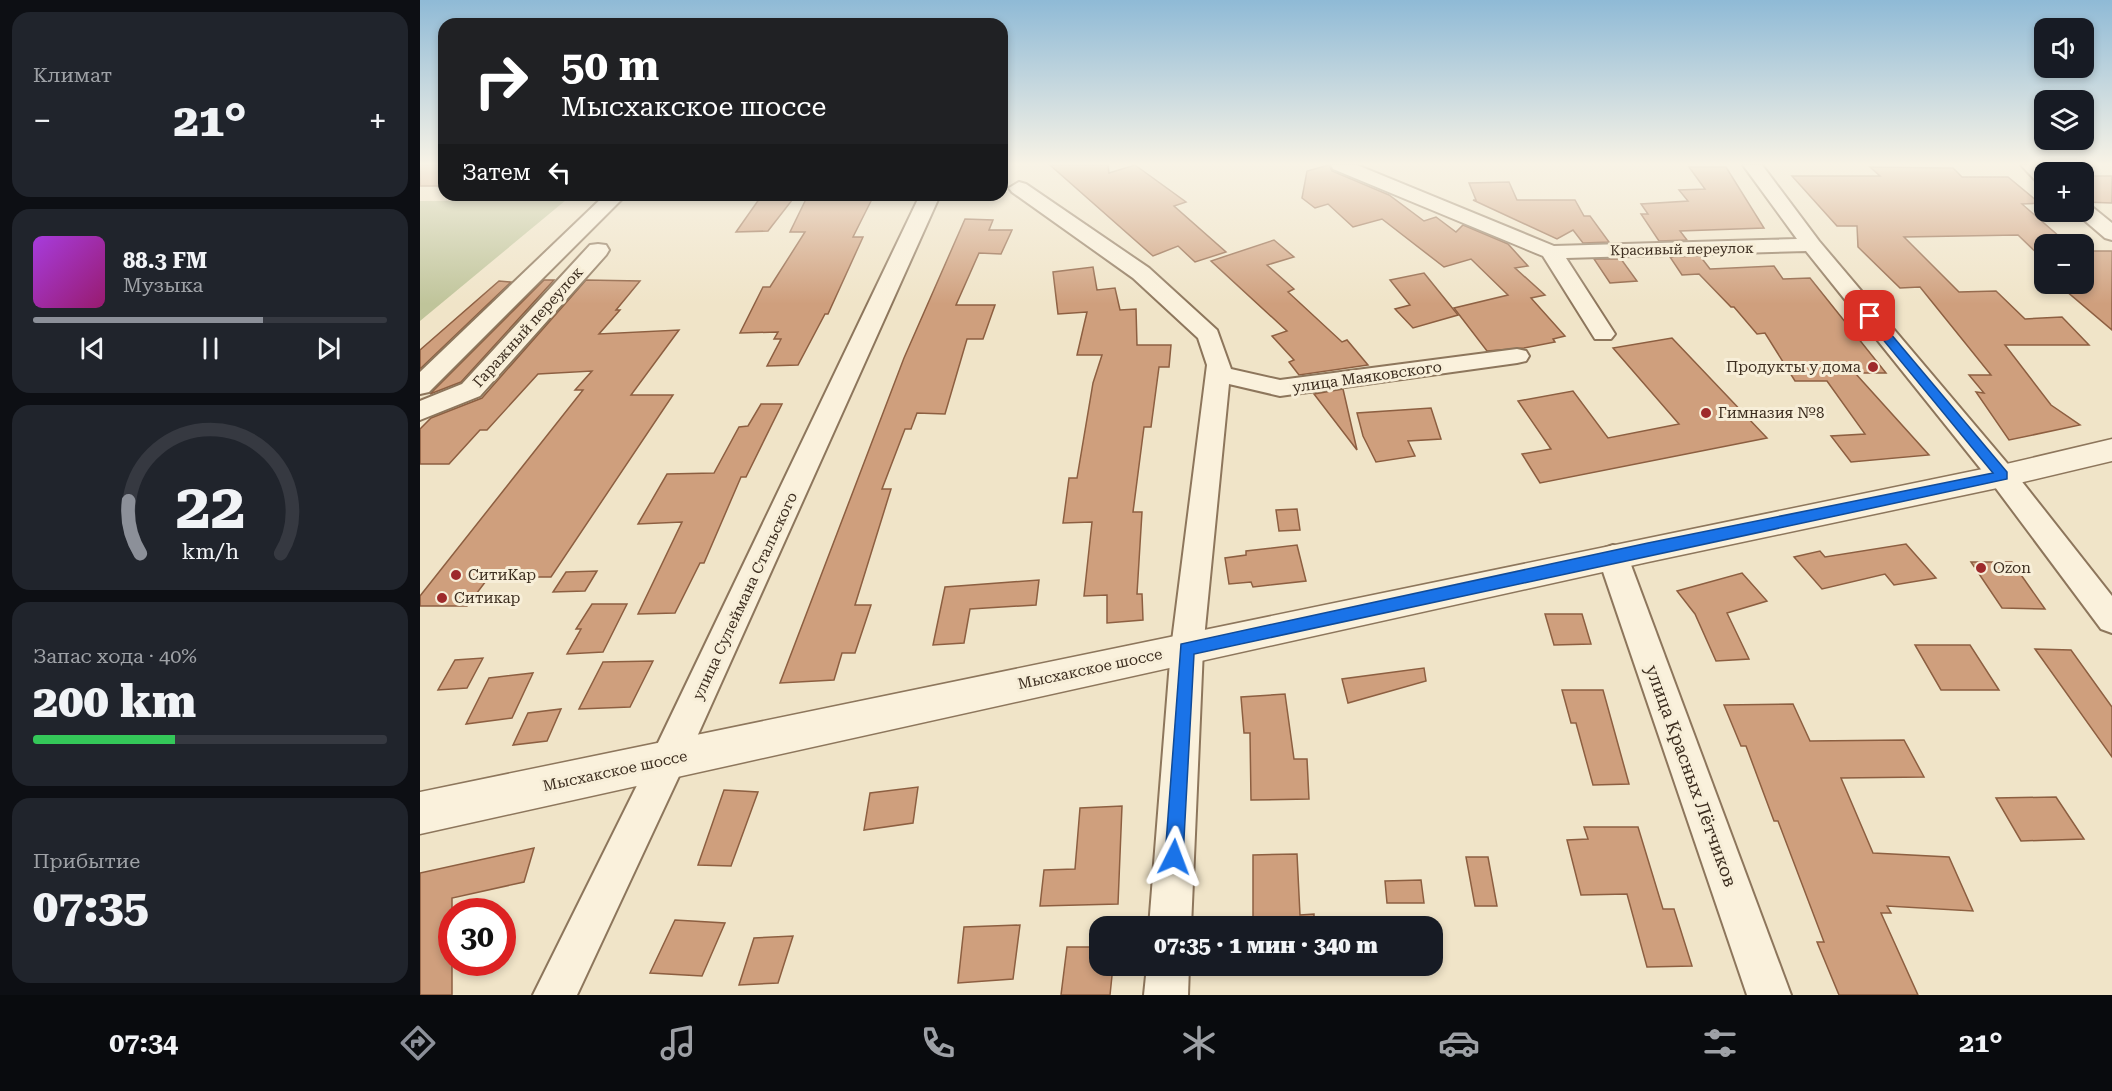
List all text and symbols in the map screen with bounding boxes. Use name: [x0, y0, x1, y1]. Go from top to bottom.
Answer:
map controls: [2034, 18, 2094, 294]
button: sound: [2034, 18, 2094, 78]
text: 50 m: [561, 41, 659, 90]
icon: right: [462, 42, 540, 120]
text: Климат: [33, 63, 112, 87]
button: layers: [2034, 90, 2094, 150]
text: Мысхакское шоссе: [561, 91, 826, 123]
text: 21°: [174, 94, 247, 147]
text: −: [33, 101, 51, 140]
text: +: [369, 101, 387, 140]
icon: left: [543, 156, 576, 189]
text: Затем: [462, 160, 531, 185]
button: +: [2034, 162, 2094, 222]
button: −: [2034, 234, 2094, 294]
street label: Красивый переулок: [1610, 240, 1754, 258]
text: 88.3 FM: [123, 248, 207, 273]
street label: Гаражный переулок: [469, 263, 587, 391]
text: Музыка: [123, 273, 203, 297]
pin: [1844, 290, 1895, 341]
icon: arrive: [1853, 299, 1886, 332]
icon: previous: [76, 332, 109, 365]
icon: pause: [194, 332, 227, 365]
icon: next: [312, 332, 345, 365]
street label: улица Маяковского: [1291, 358, 1443, 396]
place label: Продукты у дома: [1726, 358, 1861, 376]
marker: Продукты у дома: [1866, 360, 1880, 374]
place label: Гимназия №8: [1718, 404, 1824, 422]
marker: Гимназия №8: [1699, 406, 1713, 420]
text: 22: [175, 471, 245, 544]
street label: улица Сулеймана Стальского: [689, 489, 801, 703]
text: km/h: [181, 540, 239, 565]
place label: Ozon: [1993, 559, 2031, 577]
marker: Ozon: [1974, 561, 1988, 575]
place label: СитиКар: [468, 566, 536, 584]
marker: СитиКар: [449, 568, 463, 582]
place label: Ситикар: [454, 589, 521, 607]
marker: Ситикар: [435, 591, 449, 605]
text: Запас хода · 40%: [33, 644, 197, 668]
street label: Мысхакское шоссе: [1016, 645, 1164, 693]
street label: улица Красных Лётчиков: [1641, 662, 1741, 890]
text: 200 km: [33, 675, 196, 728]
street label: Мысхакское шоссе: [541, 747, 689, 795]
position arrow: [1142, 825, 1206, 889]
text: Прибытие: [33, 849, 140, 873]
text: 07:35: [33, 880, 149, 933]
speed limit sign: 30: [438, 898, 516, 976]
text: 07:35 · 1 мин · 340 m: [1154, 933, 1378, 958]
icon: directions: [397, 1022, 439, 1064]
icon: music: [657, 1022, 699, 1064]
icon: phone: [917, 1022, 959, 1064]
icon: climate: [1178, 1022, 1220, 1064]
icon: car: [1438, 1022, 1480, 1064]
icon: filters: [1699, 1022, 1741, 1064]
text: 07:34: [109, 1027, 178, 1059]
text: 21°: [1959, 1027, 2003, 1059]

